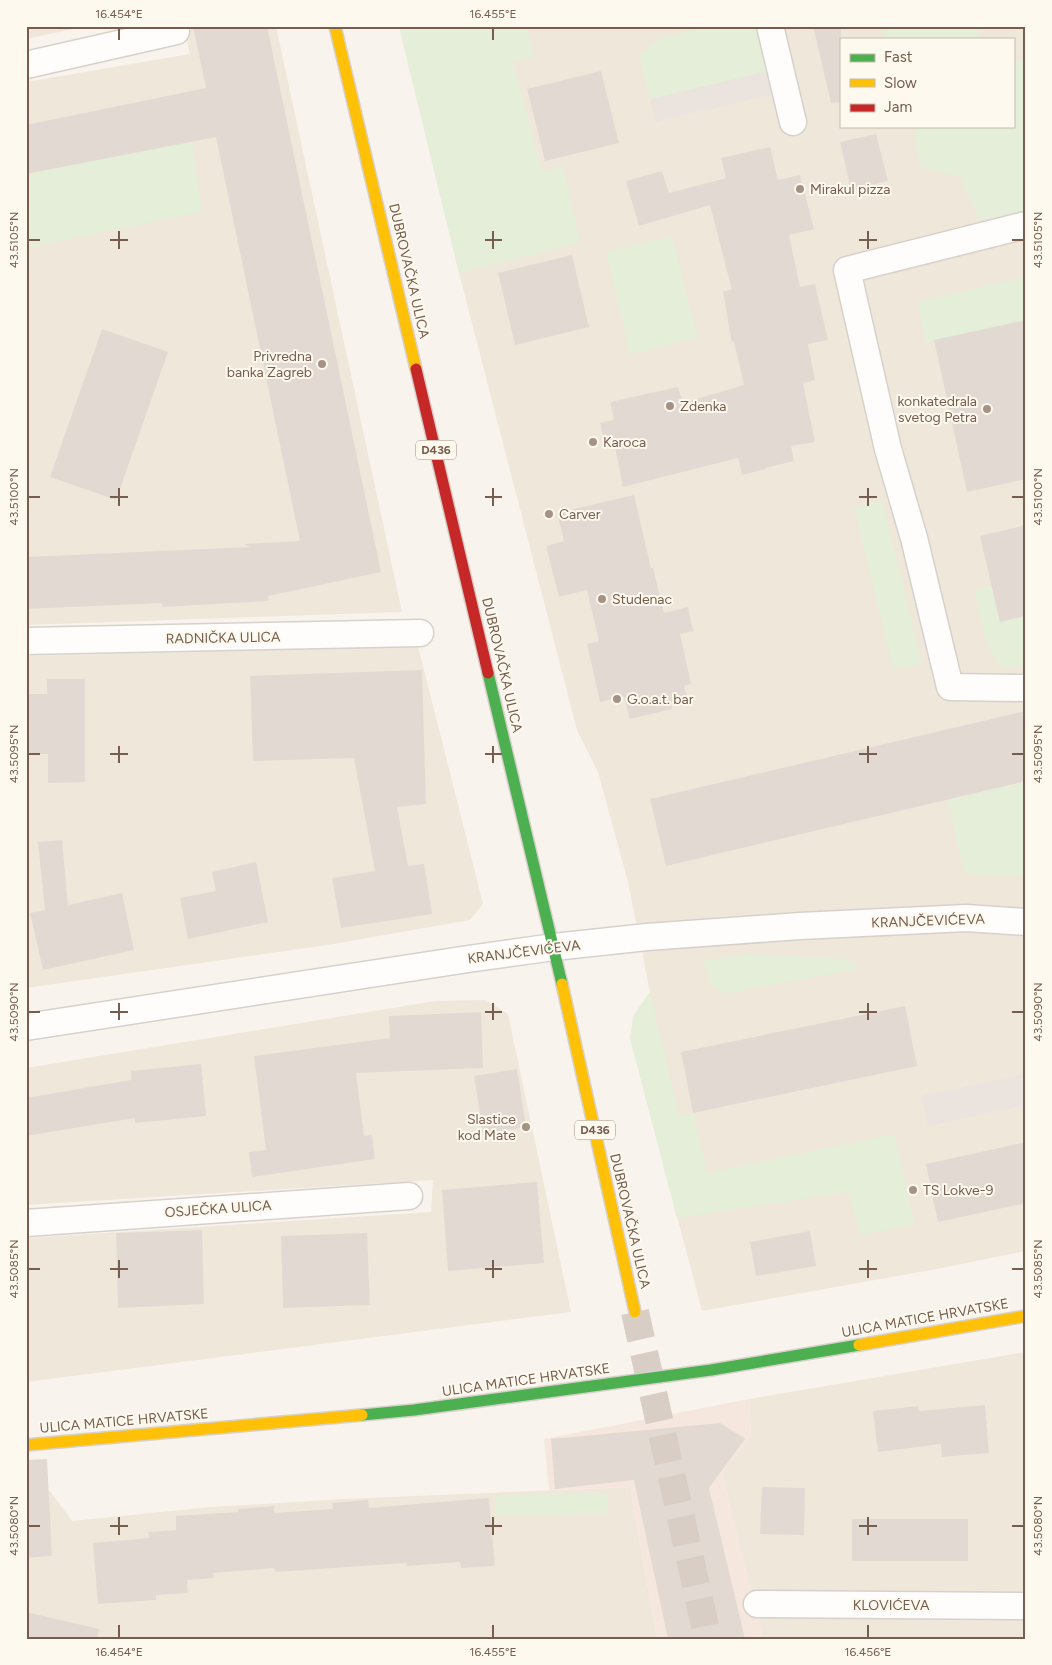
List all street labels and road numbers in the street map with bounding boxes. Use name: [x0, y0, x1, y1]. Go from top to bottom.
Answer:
street label: DUBROVAČKA ULICA: [385, 202, 433, 341]
road number: D436: [416, 440, 456, 460]
street label: DUBROVAČKA ULICA: [478, 596, 526, 735]
street label: RADNIČKA ULICA: [166, 628, 281, 647]
street label: KRANJČEVIĆEVA: [871, 911, 986, 931]
street label: KRANJČEVIĆEVA: [467, 937, 582, 967]
road number: D436: [575, 1120, 615, 1140]
street label: DUBROVAČKA ULICA: [606, 1152, 654, 1291]
street label: OSJEČKA ULICA: [164, 1197, 273, 1221]
street label: ULICA MATICE HRVATSKE: [840, 1295, 1010, 1341]
street label: ULICA MATICE HRVATSKE: [441, 1360, 611, 1400]
street label: ULICA MATICE HRVATSKE: [39, 1405, 209, 1437]
street label: KLOVIĆEVA: [853, 1597, 930, 1614]

